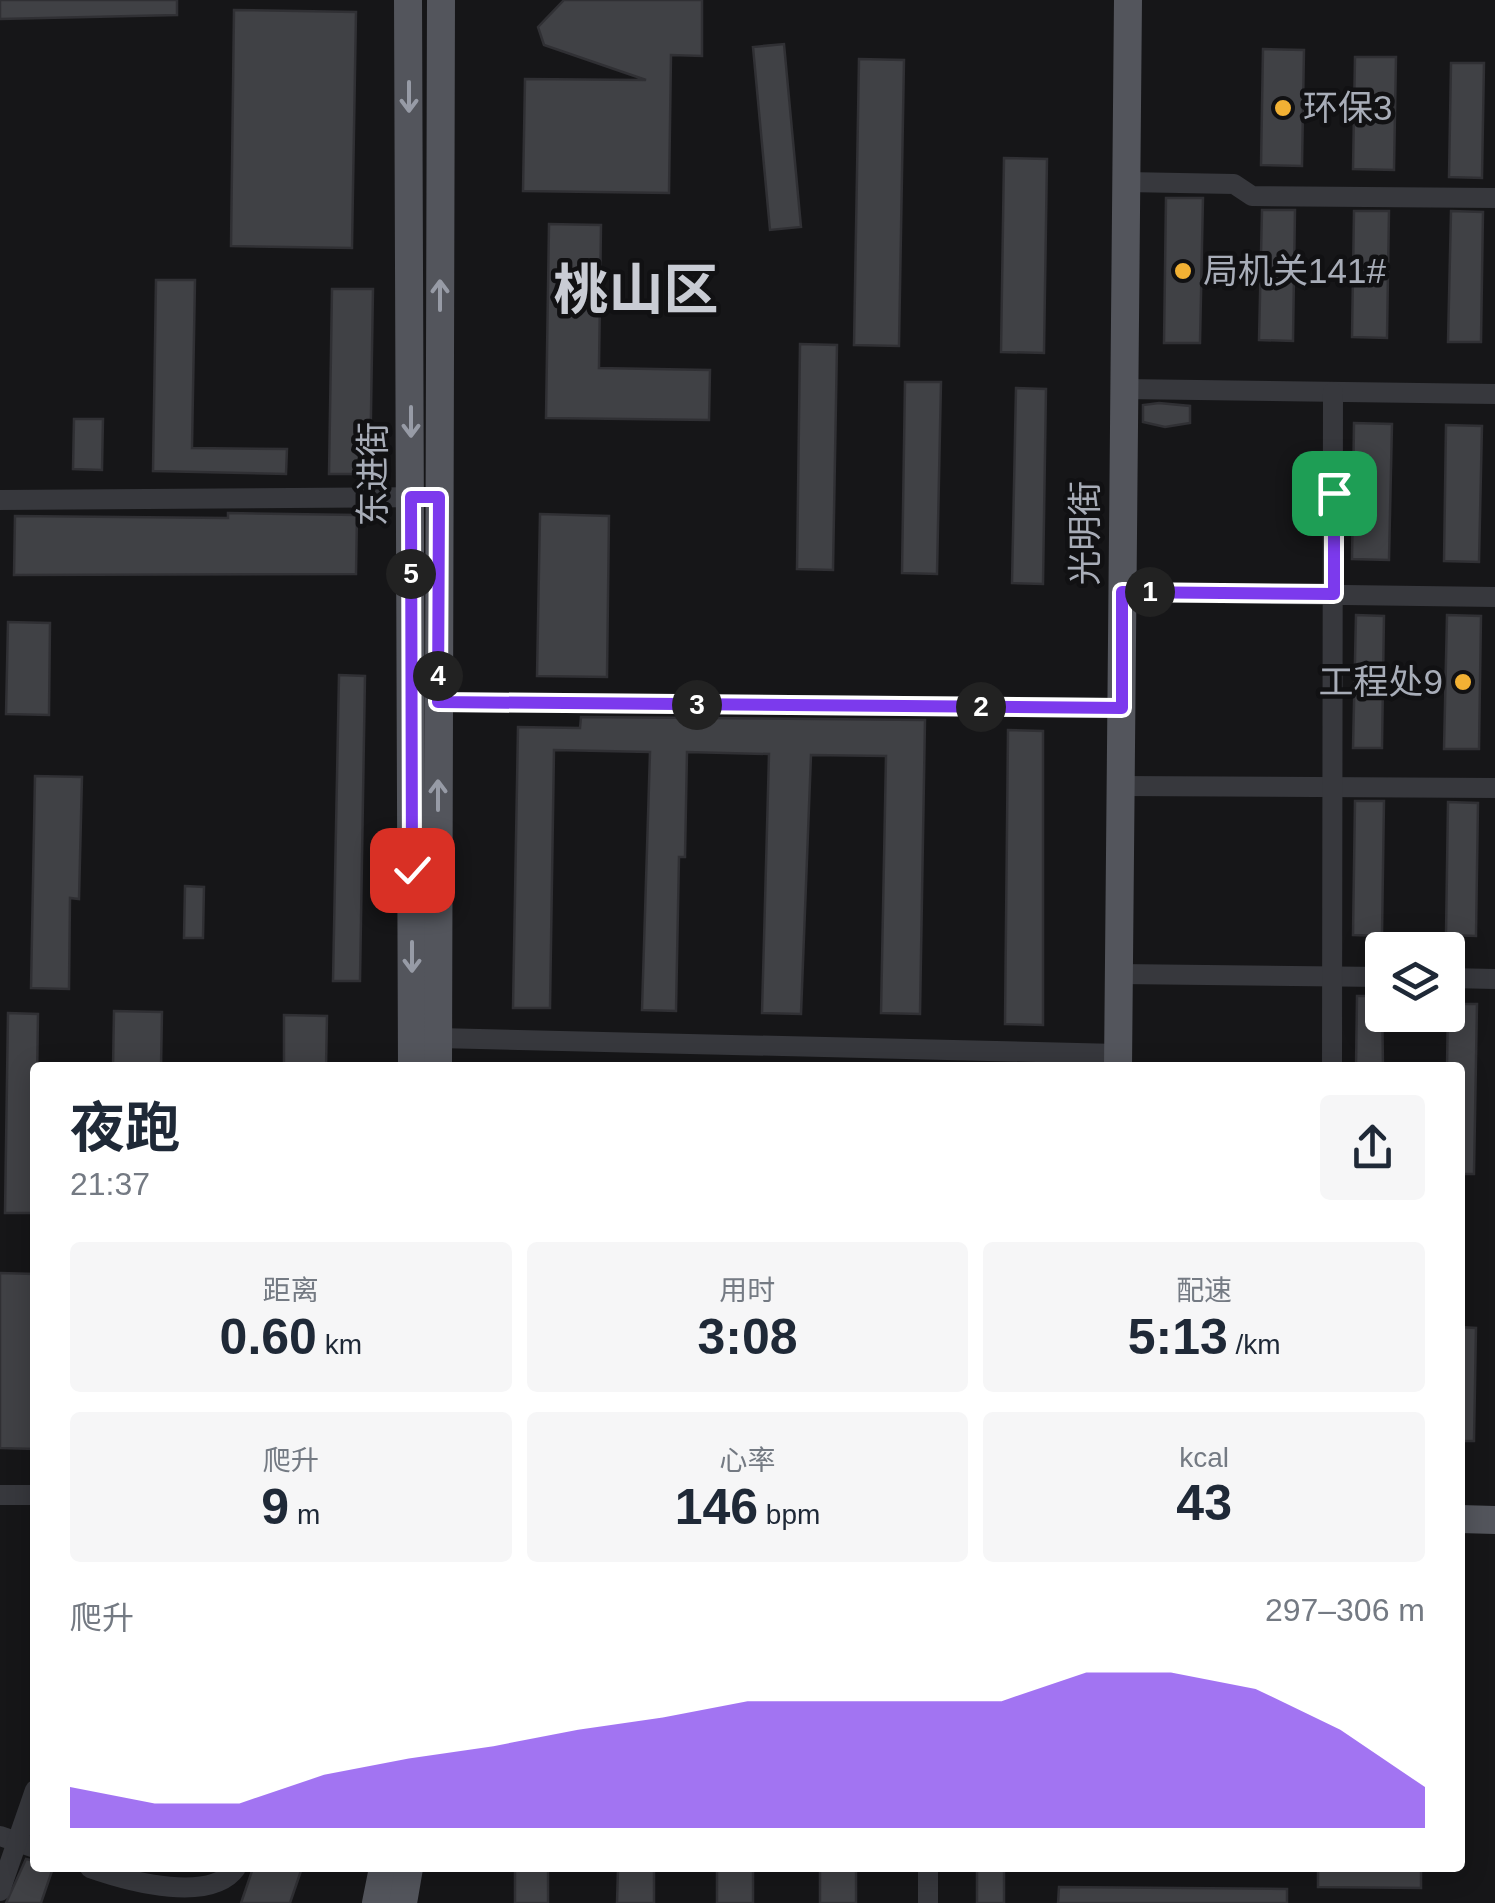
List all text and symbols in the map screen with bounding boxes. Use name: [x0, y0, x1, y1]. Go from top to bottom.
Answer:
one-way arrow: [400, 80, 418, 113]
place label: 环保3: [1303, 88, 1392, 127]
marker: 环保3: [1272, 97, 1294, 119]
place label: 局机关141#: [1203, 251, 1386, 290]
district label: 桃山区: [553, 259, 719, 321]
marker: 局机关141#: [1172, 260, 1194, 282]
one-way arrow: [430, 280, 450, 312]
one-way arrow: [402, 406, 420, 438]
street label: 东进街: [353, 421, 392, 527]
pin: [1292, 451, 1377, 536]
icon: arrive: [1307, 466, 1362, 521]
street label: 光明街: [1065, 480, 1104, 586]
pin: 5: [386, 549, 436, 599]
text: 5: [403, 558, 419, 589]
pin: 1: [1125, 567, 1175, 617]
text: 1: [1142, 576, 1158, 607]
pin: 4: [413, 651, 463, 701]
text: 4: [430, 660, 446, 691]
place label: 工程处9: [1319, 662, 1443, 701]
marker: 工程处9: [1452, 671, 1474, 693]
pin: 3: [672, 680, 722, 730]
pin: 2: [956, 682, 1006, 732]
text: 3: [689, 689, 705, 720]
text: 2: [973, 691, 989, 722]
one-way arrow: [428, 780, 448, 812]
pin: [370, 828, 455, 913]
icon: check: [385, 843, 440, 898]
map controls: [1365, 932, 1465, 1032]
button: layers: [1365, 932, 1465, 1032]
one-way arrow: [402, 940, 422, 973]
button: share: [1320, 1095, 1425, 1200]
text: 夜跑: [70, 1097, 180, 1159]
text: 21:37: [70, 1166, 150, 1202]
text: 距离: [263, 1275, 319, 1306]
text: 用时: [719, 1275, 776, 1306]
text: 配速: [1176, 1275, 1232, 1306]
text: 0.60: [220, 1309, 317, 1365]
text: 3:08: [697, 1309, 798, 1365]
text: 5:13: [1128, 1309, 1228, 1365]
text: km: [317, 1329, 362, 1360]
text: /km: [1228, 1329, 1281, 1360]
text: kcal: [1179, 1442, 1229, 1473]
text: 爬升: [263, 1445, 319, 1476]
text: 心率: [719, 1445, 776, 1476]
text: 43: [1176, 1475, 1232, 1531]
text: 9: [261, 1479, 289, 1535]
text: 146: [675, 1479, 758, 1535]
text: m: [289, 1499, 320, 1530]
text: bpm: [758, 1499, 820, 1530]
text: 297–306 m: [1265, 1592, 1425, 1628]
text: 爬升: [70, 1600, 134, 1636]

